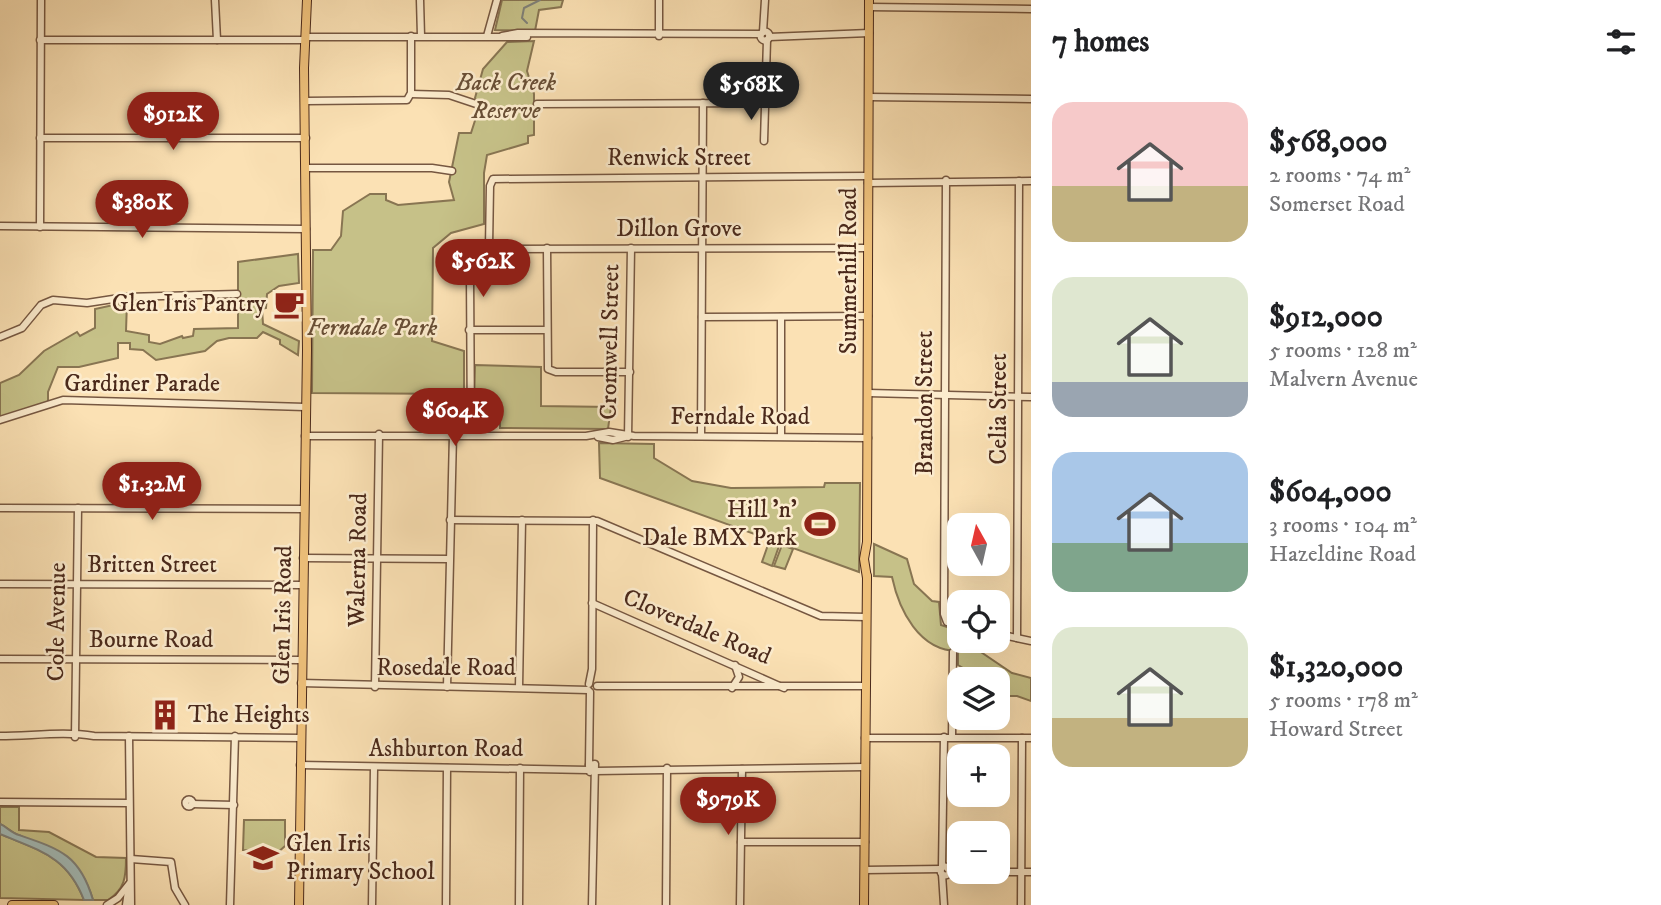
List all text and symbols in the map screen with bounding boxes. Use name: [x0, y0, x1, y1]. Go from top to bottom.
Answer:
icon: filters: [1602, 23, 1640, 61]
text: 7 homes: [1052, 24, 1149, 61]
pin: $568K: [702, 62, 800, 122]
park label: Back Creek Reserve: [455, 68, 556, 126]
text: $568K: [719, 70, 783, 99]
pin: $912K: [124, 92, 222, 152]
text: $912K: [143, 100, 203, 129]
text: $568,000: [1269, 124, 1387, 161]
icon: home: [1108, 130, 1192, 214]
street label: Renwick Street: [607, 143, 751, 173]
text: 2 rooms · 74 m²: [1269, 161, 1410, 190]
pin: $380K: [93, 180, 191, 240]
text: $380K: [111, 188, 173, 217]
street label: Summerhill Road: [834, 188, 864, 354]
text: Somerset Road: [1269, 190, 1405, 219]
street label: Dillon Grove: [616, 214, 742, 244]
pin: $562K: [434, 240, 532, 299]
text: $562K: [451, 247, 515, 276]
street label: Cromwell Street: [594, 263, 626, 420]
cafe icon: Glen Iris Pantry: [272, 287, 306, 321]
place label: Glen Iris Pantry: [112, 289, 267, 319]
text: $912,000: [1269, 299, 1383, 336]
icon: home: [1108, 305, 1192, 389]
park label: Ferndale Park: [307, 313, 437, 343]
street label: Brandon Street: [910, 330, 940, 475]
text: 5 rooms · 128 m²: [1269, 336, 1417, 365]
street label: Celia Street: [984, 353, 1014, 465]
text: Malvern Avenue: [1269, 365, 1418, 394]
street label: Gardiner Parade: [64, 369, 220, 399]
pin: $604K: [406, 388, 504, 448]
text: $604K: [422, 396, 488, 425]
street label: Ferndale Road: [670, 402, 810, 432]
pin: $1.32M: [95, 462, 209, 522]
text: $1.32M: [118, 470, 186, 499]
text: $604,000: [1269, 474, 1392, 511]
icon: home: [1108, 480, 1192, 564]
street label: Walerna Road: [342, 493, 374, 628]
place label: Hill 'n' Dale BMX Park: [642, 495, 797, 553]
sports icon: Hill 'n' Dale BMX Park: [803, 507, 837, 541]
text: 3 rooms · 104 m²: [1269, 511, 1417, 540]
north arrow: [947, 513, 1010, 576]
map controls: [947, 513, 1010, 884]
text: Hazeldine Road: [1269, 540, 1416, 569]
street label: Glen Iris Road: [267, 545, 299, 685]
street label: Britten Street: [87, 550, 217, 580]
street label: Cole Avenue: [41, 562, 73, 682]
street label: Cloverdale Road: [618, 582, 776, 672]
button: locate: [947, 590, 1010, 653]
street label: Bourne Road: [89, 625, 213, 655]
text: $1,320,000: [1269, 649, 1403, 686]
street label: Rosedale Road: [376, 653, 516, 683]
icon: home: [1108, 655, 1192, 739]
button: layers: [947, 667, 1010, 730]
text: 5 rooms · 178 m²: [1269, 686, 1418, 715]
building icon: The Heights: [148, 698, 182, 732]
place label: The Heights: [188, 700, 310, 730]
text: Howard Street: [1269, 715, 1403, 744]
street label: Ashburton Road: [369, 734, 523, 764]
button: +: [947, 744, 1010, 807]
pin: $979K: [679, 778, 777, 837]
text: $979K: [696, 785, 760, 814]
button: −: [947, 821, 1010, 884]
place label: Glen Iris Primary School: [286, 829, 435, 887]
school or university icon: Glen Iris Primary School: [246, 841, 280, 875]

